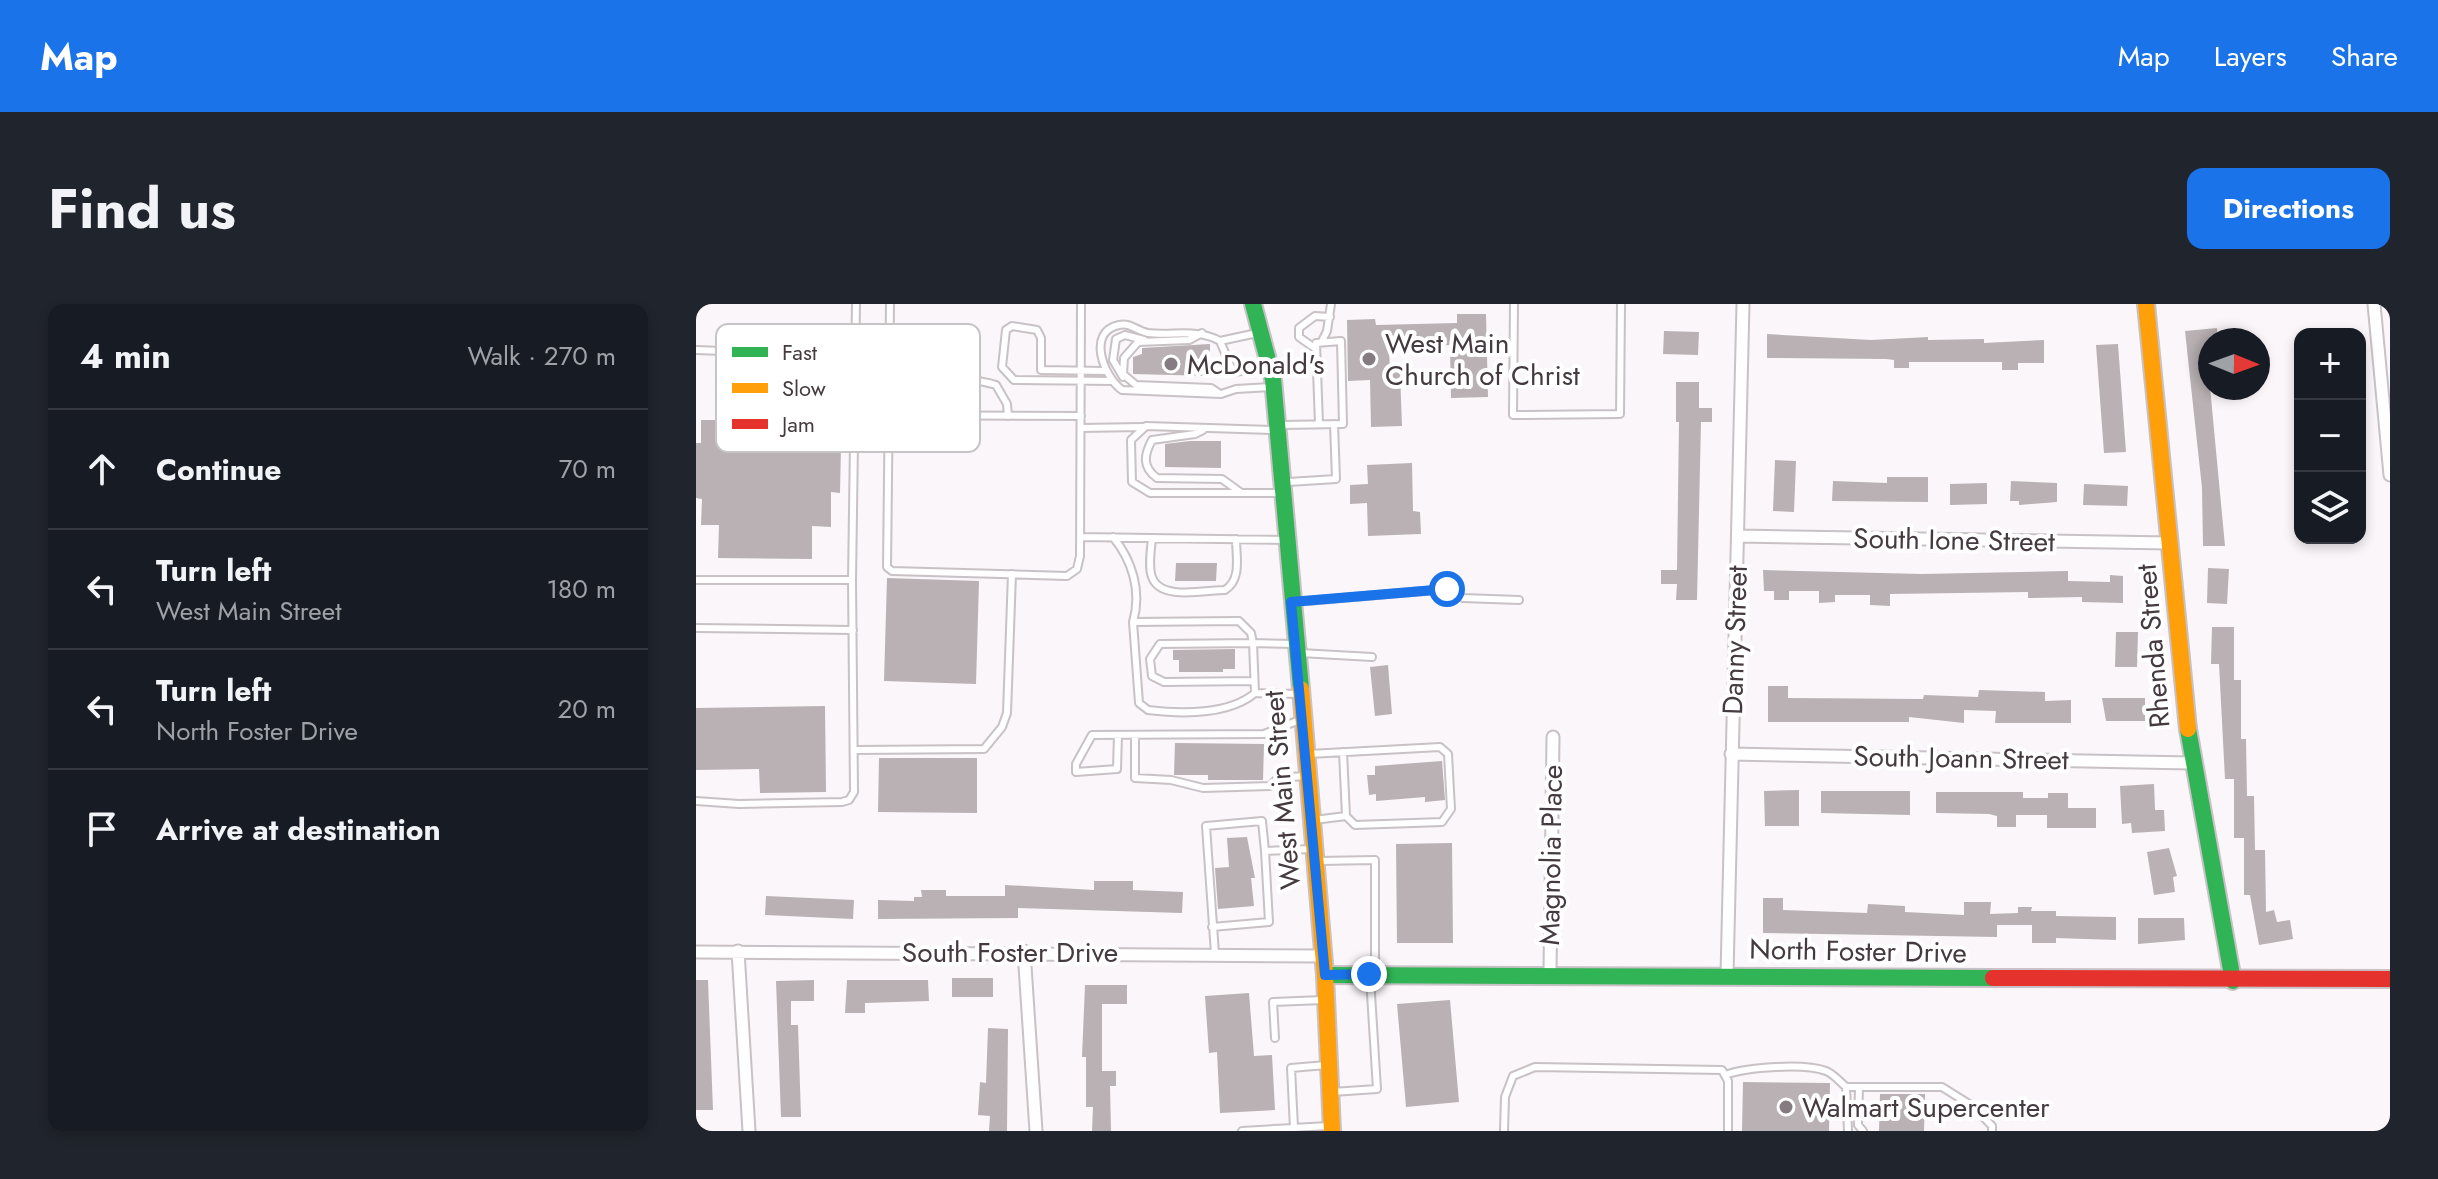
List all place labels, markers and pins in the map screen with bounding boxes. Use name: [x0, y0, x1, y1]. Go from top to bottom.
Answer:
place label: West Main Church of Christ: [1385, 323, 1580, 396]
place label: McDonald's: [1187, 344, 1324, 385]
marker: West Main Church of Christ: [1360, 350, 1378, 368]
marker: McDonald's: [1162, 355, 1180, 373]
place label: Walmart Supercenter: [1802, 1087, 2050, 1128]
marker: Walmart Supercenter: [1777, 1098, 1795, 1116]

